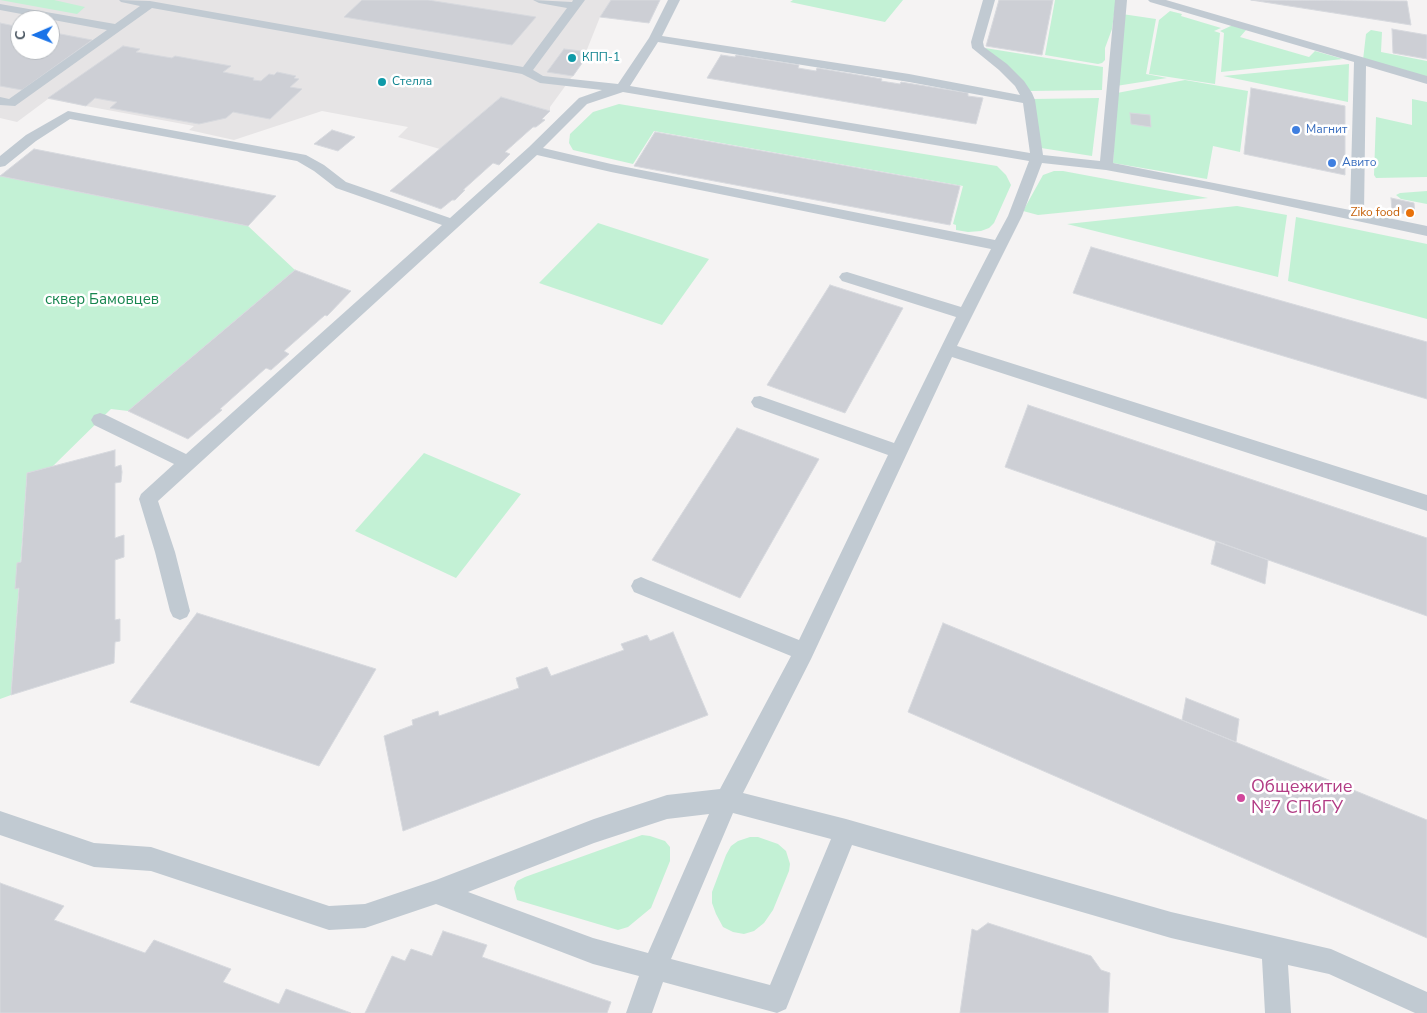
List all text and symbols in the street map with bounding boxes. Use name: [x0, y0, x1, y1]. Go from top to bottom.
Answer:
north arrow: [10, 10, 60, 60]
text: С: [11, 30, 30, 40]
place label: КПП-1: [582, 51, 620, 65]
marker: КПП-1: [566, 52, 578, 64]
place label: Стелла: [392, 75, 432, 89]
marker: Стелла: [376, 76, 388, 88]
place label: Магнит: [1306, 123, 1347, 137]
marker: Магнит: [1290, 124, 1302, 136]
place label: Авито: [1342, 156, 1376, 170]
marker: Авито: [1326, 157, 1338, 169]
place label: Ziko food: [1350, 206, 1400, 220]
marker: Ziko food: [1404, 207, 1416, 219]
park label: сквер Бамовцев: [45, 291, 159, 309]
place label: Общежитие №7 СПбГУ: [1251, 777, 1352, 820]
marker: Общежитие №7 СПбГУ: [1235, 792, 1247, 804]

